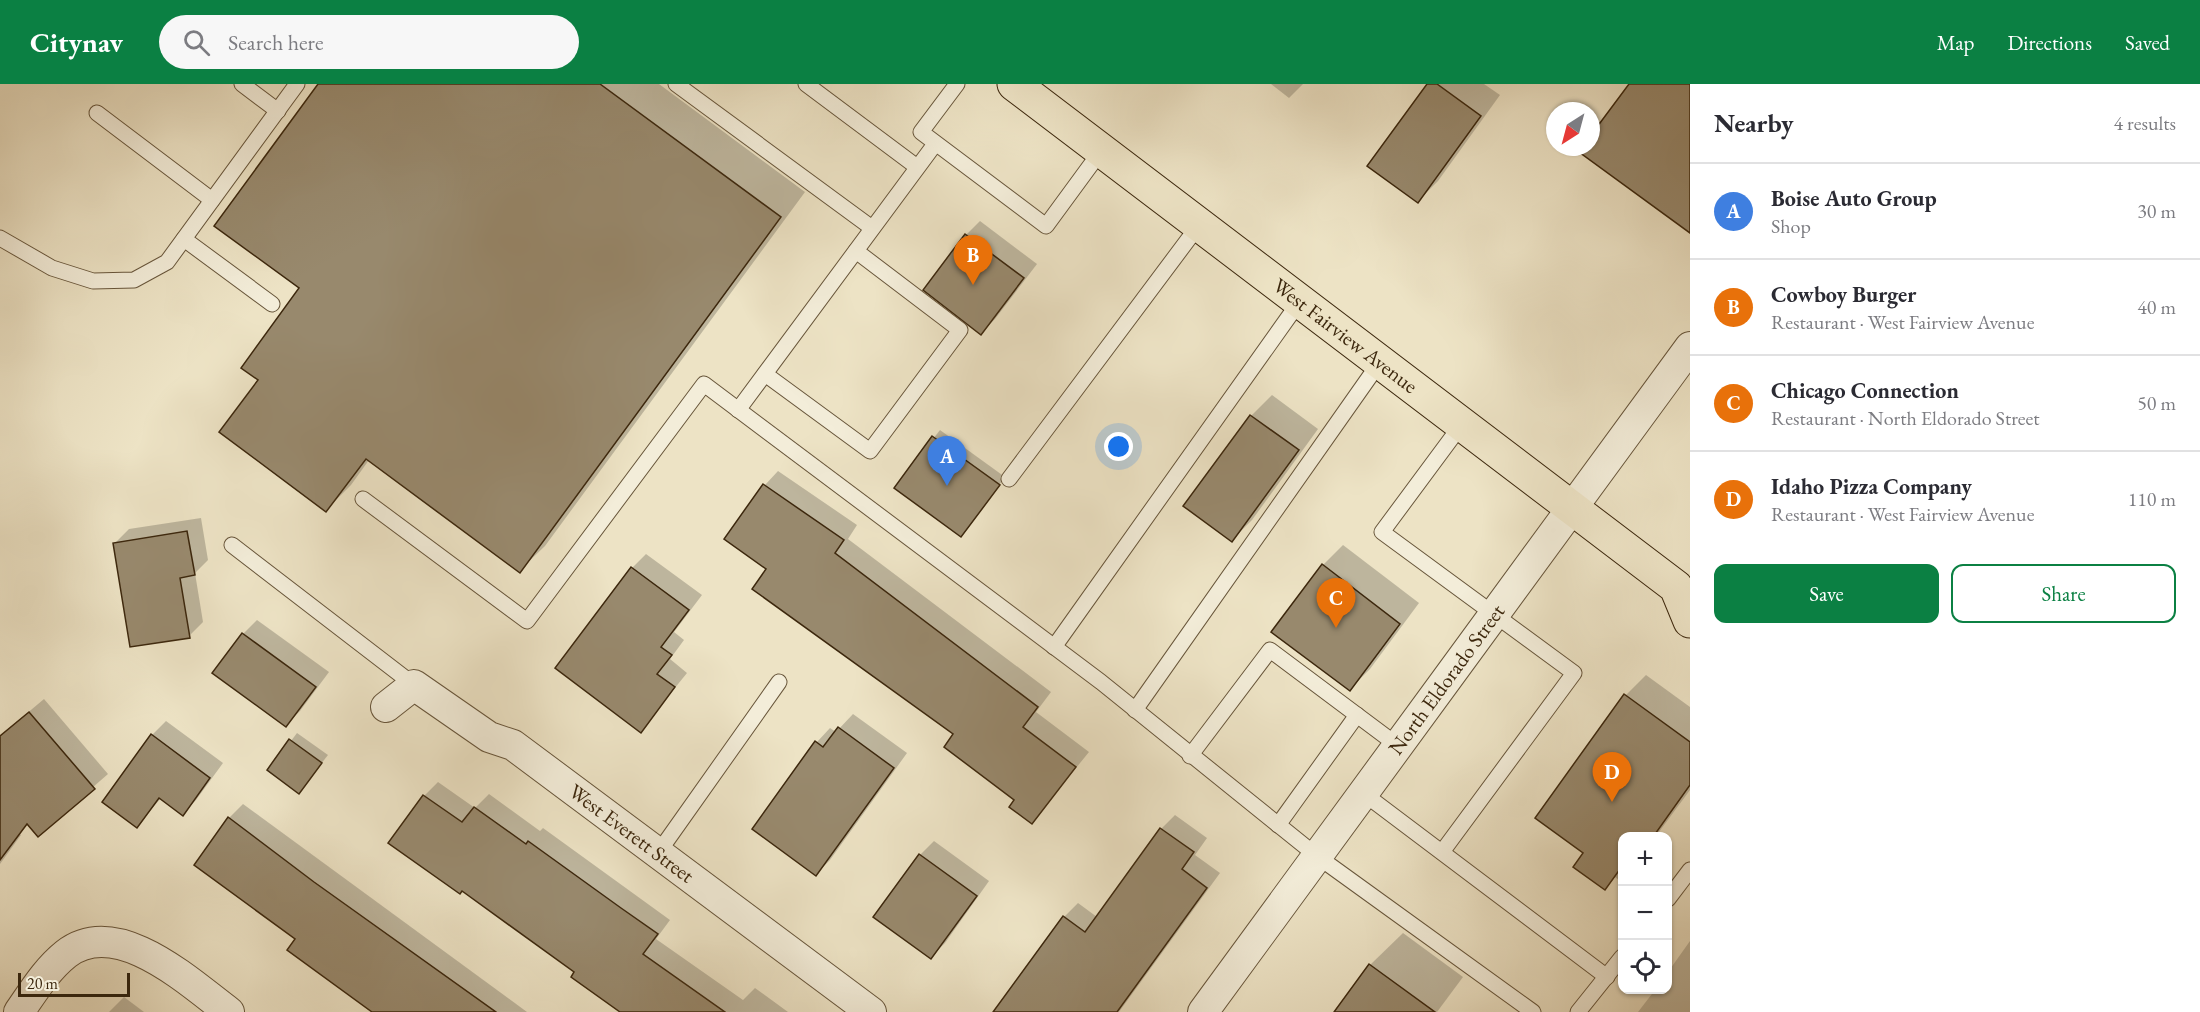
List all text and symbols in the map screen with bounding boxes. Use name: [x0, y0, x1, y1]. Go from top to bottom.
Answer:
search box: [159, 15, 579, 69]
text: Citynav: [30, 24, 123, 60]
icon: search: [180, 26, 213, 59]
text: Search here: [228, 28, 324, 57]
text: Map: [1937, 29, 1974, 56]
text: Directions: [2007, 29, 2092, 56]
text: Saved: [2125, 29, 2170, 56]
north arrow: [1546, 102, 1600, 156]
text: Nearby: [1714, 106, 1794, 140]
text: 4 results: [2113, 110, 2176, 136]
text: Boise Auto Group: [1771, 184, 1937, 213]
text: A: [1726, 198, 1741, 224]
text: 30 m: [2137, 198, 2176, 224]
text: Shop: [1771, 213, 1811, 239]
pin: B: [954, 236, 992, 285]
street label: West Fairview Avenue: [1268, 272, 1423, 399]
text: Cowboy Burger: [1771, 280, 1916, 309]
text: B: [1727, 294, 1740, 320]
text: 40 m: [2137, 294, 2176, 320]
text: Restaurant · West Fairview Avenue: [1771, 309, 2034, 335]
text: Chicago Connection: [1771, 376, 1959, 405]
text: C: [1726, 390, 1741, 416]
text: 50 m: [2137, 390, 2176, 416]
text: Restaurant · North Eldorado Street: [1771, 405, 2040, 431]
your location: [1104, 432, 1133, 461]
pin: A: [928, 436, 966, 486]
text: Idaho Pizza Company: [1771, 472, 1972, 501]
text: D: [1726, 486, 1741, 512]
text: 110 m: [2128, 486, 2176, 512]
text: Restaurant · West Fairview Avenue: [1771, 501, 2034, 527]
button: Save: [1714, 564, 1939, 623]
button: Share: [1951, 564, 2176, 623]
pin: C: [1316, 578, 1356, 628]
street label: North Eldorado Street: [1382, 598, 1511, 760]
pin: D: [1592, 752, 1632, 802]
street label: West Everett Street: [564, 777, 700, 889]
map controls: [1618, 832, 1672, 994]
button: +: [1618, 832, 1672, 886]
button: −: [1618, 886, 1672, 940]
button: locate: [1618, 940, 1672, 994]
scale bar: [18, 970, 130, 998]
text: 20 m: [27, 973, 58, 994]

